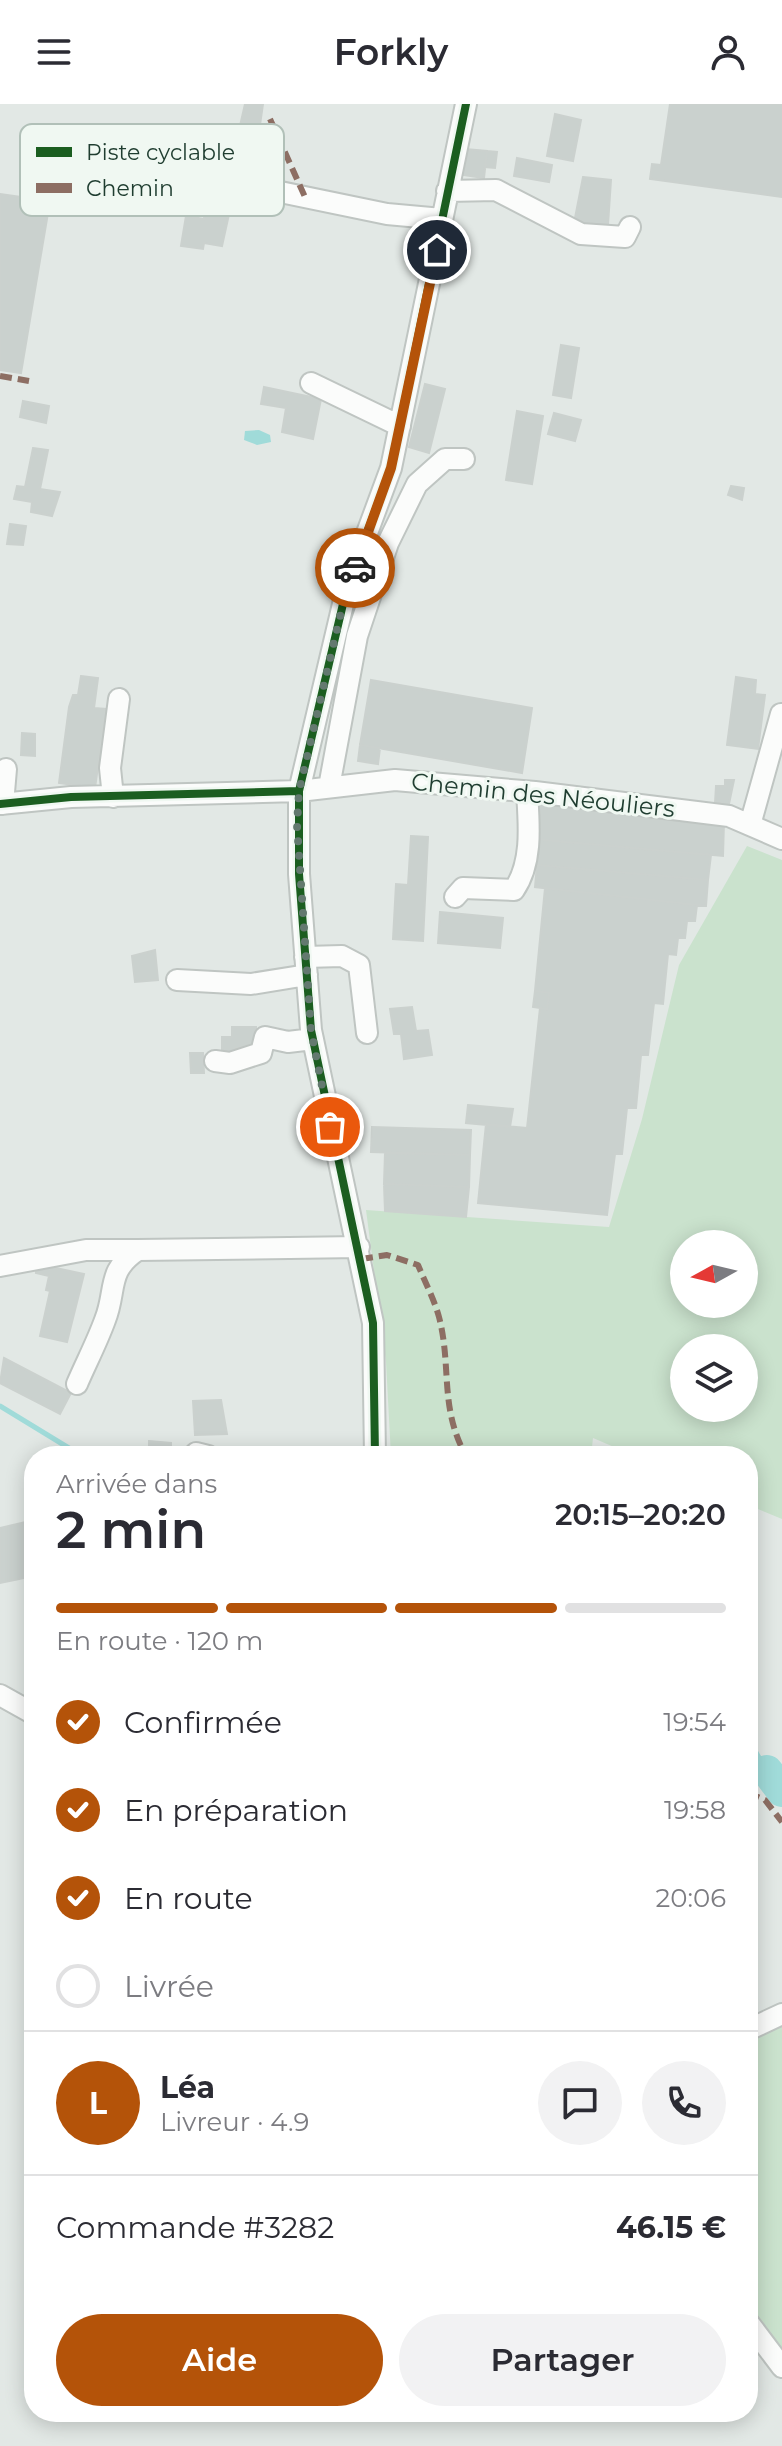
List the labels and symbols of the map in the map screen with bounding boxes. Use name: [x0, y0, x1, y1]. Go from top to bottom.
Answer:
legend: [20, 124, 284, 216]
text: Piste cyclable: [86, 139, 235, 166]
text: Chemin: [86, 175, 174, 202]
pin: [403, 216, 471, 284]
courier: [315, 528, 395, 608]
street label: Chemin des Néouliers: [410, 767, 676, 823]
pin: [296, 1093, 364, 1161]
north arrow: [670, 1230, 758, 1318]

